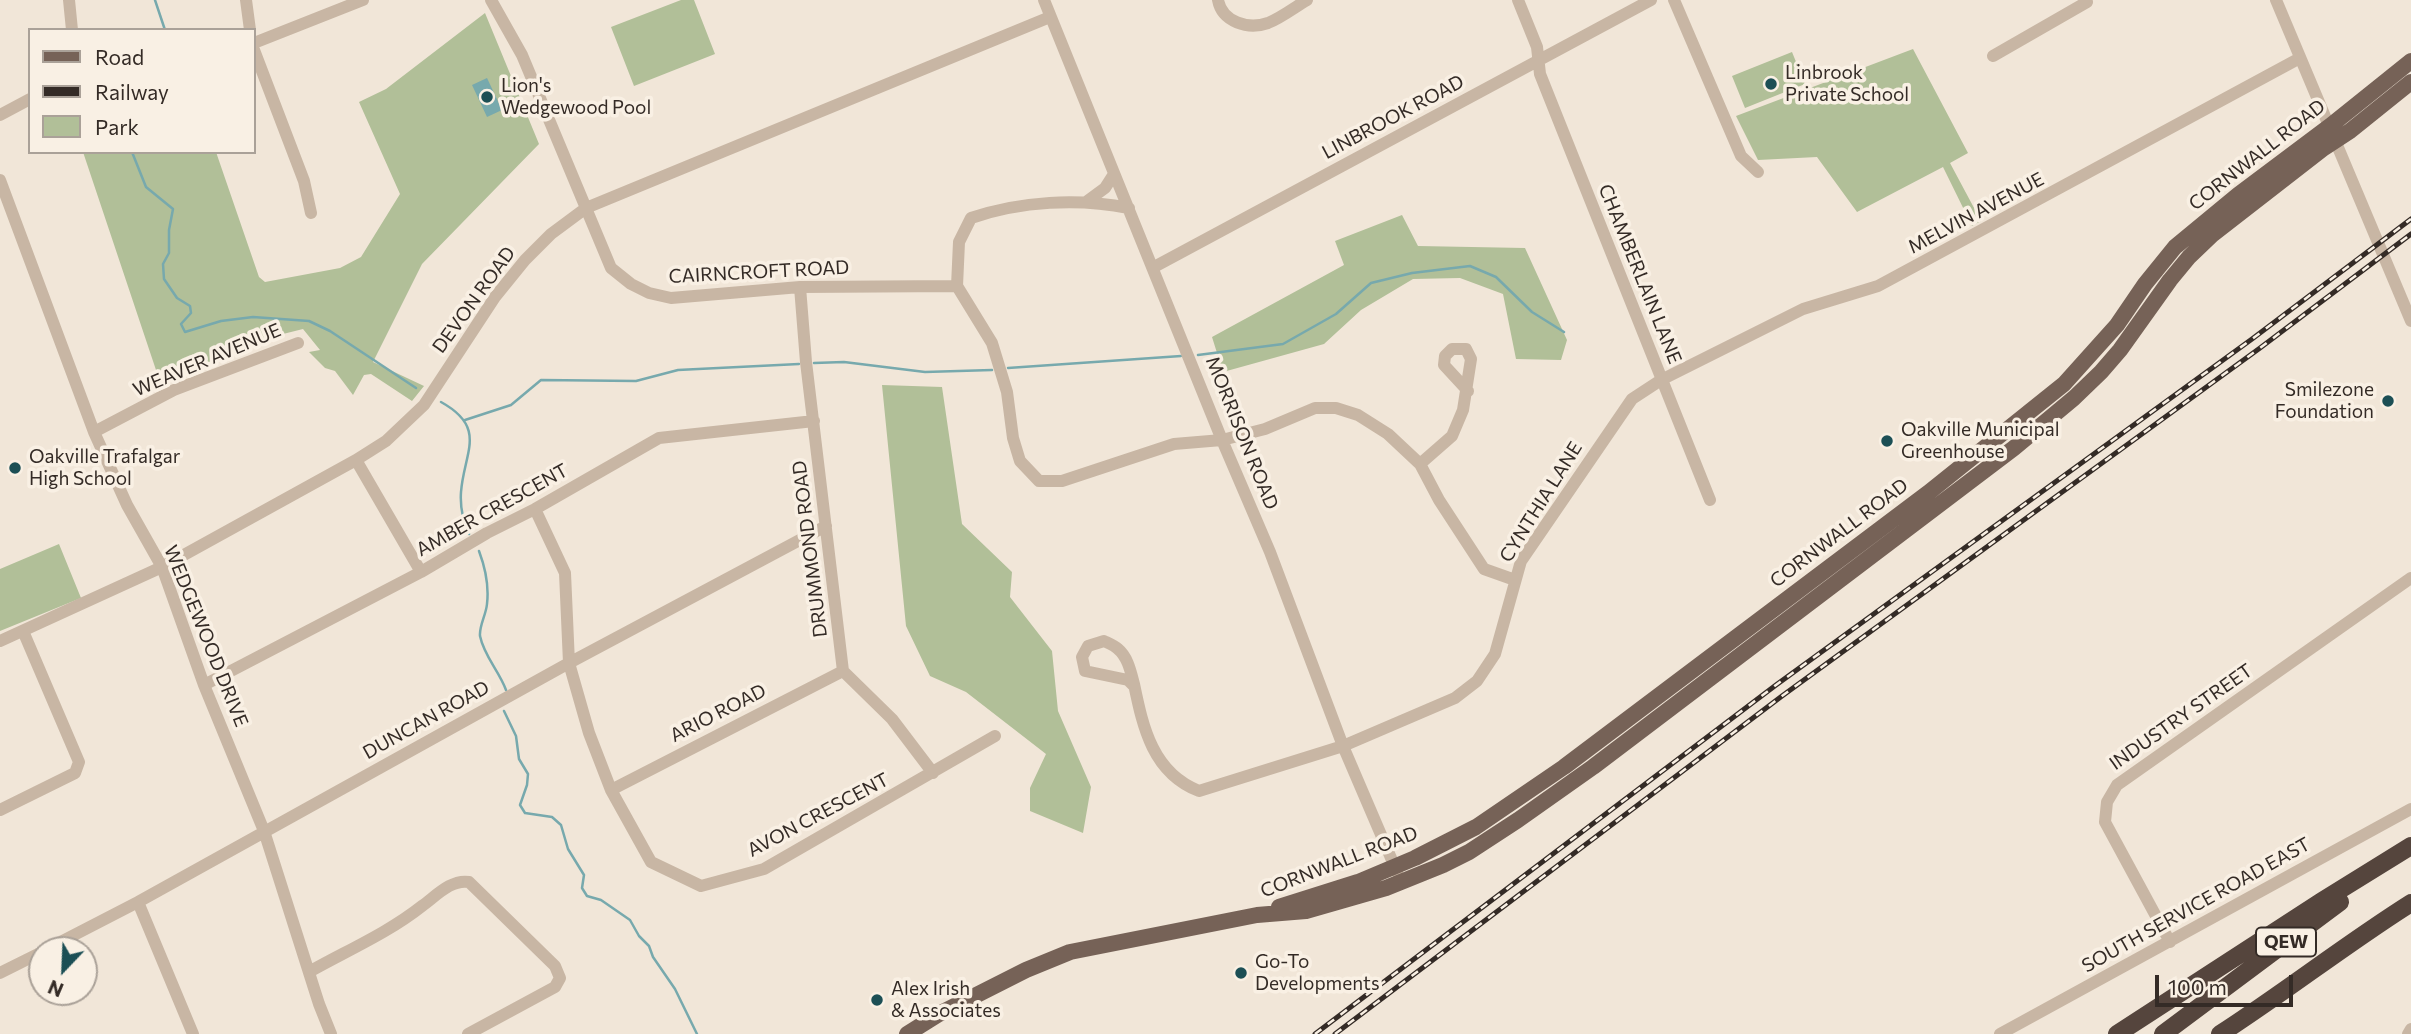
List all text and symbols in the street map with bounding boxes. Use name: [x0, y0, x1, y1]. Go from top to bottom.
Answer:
legend: [28, 28, 256, 154]
text: Road: [95, 44, 144, 69]
place label: Linbrook Private School: [1785, 62, 1909, 106]
street label: LINBROOK ROAD: [1318, 70, 1468, 164]
place label: Lion's Wedgewood Pool: [501, 75, 651, 119]
marker: Linbrook Private School: [1763, 76, 1779, 92]
text: Railway: [95, 79, 169, 104]
marker: Lion's Wedgewood Pool: [479, 89, 495, 105]
street label: CORNWALL ROAD: [2184, 95, 2330, 215]
text: Park: [95, 114, 139, 139]
street label: MELVIN AVENUE: [1904, 168, 2048, 258]
street label: CHAMBERLAIN LANE: [1594, 181, 1686, 367]
street label: DEVON ROAD: [428, 242, 520, 358]
street label: CAIRNCROFT ROAD: [668, 256, 850, 288]
street label: WEAVER AVENUE: [130, 319, 284, 401]
street label: MORRISON ROAD: [1201, 353, 1283, 513]
place label: Smilezone Foundation: [2275, 379, 2374, 423]
marker: Smilezone Foundation: [2380, 393, 2396, 409]
place label: Oakville Municipal Greenhouse: [1901, 419, 2060, 463]
marker: Oakville Municipal Greenhouse: [1879, 433, 1895, 449]
street label: CYNTHIA LANE: [1495, 438, 1587, 566]
place label: Oakville Trafalgar High School: [29, 446, 180, 490]
street label: AMBER CRESCENT: [412, 459, 572, 561]
street label: DRUMMOND ROAD: [788, 459, 832, 639]
marker: Oakville Trafalgar High School: [7, 460, 23, 476]
street label: CORNWALL ROAD: [1766, 474, 1912, 592]
street label: WEDGEWOOD DRIVE: [159, 542, 253, 730]
street label: INDUSTRY STREET: [2105, 659, 2257, 775]
street label: DUNCAN ROAD: [359, 676, 493, 764]
street label: ARIO ROAD: [666, 679, 770, 747]
street label: AVON CRESCENT: [743, 768, 893, 862]
street label: CORNWALL ROAD: [1257, 822, 1421, 902]
street label: SOUTH SERVICE ROAD EAST: [2078, 833, 2314, 977]
road number: QEW: [2256, 928, 2316, 957]
north arrow: [28, 936, 98, 1006]
place label: Go-To Developments: [1255, 951, 1380, 995]
scale bar: [2159, 960, 2297, 1004]
marker: Go-To Developments: [1233, 965, 1249, 981]
text: 100 m: [2168, 974, 2227, 999]
text: N: [44, 976, 66, 1002]
place label: Alex Irish & Associates: [891, 978, 1001, 1022]
marker: Alex Irish & Associates: [869, 992, 885, 1008]

